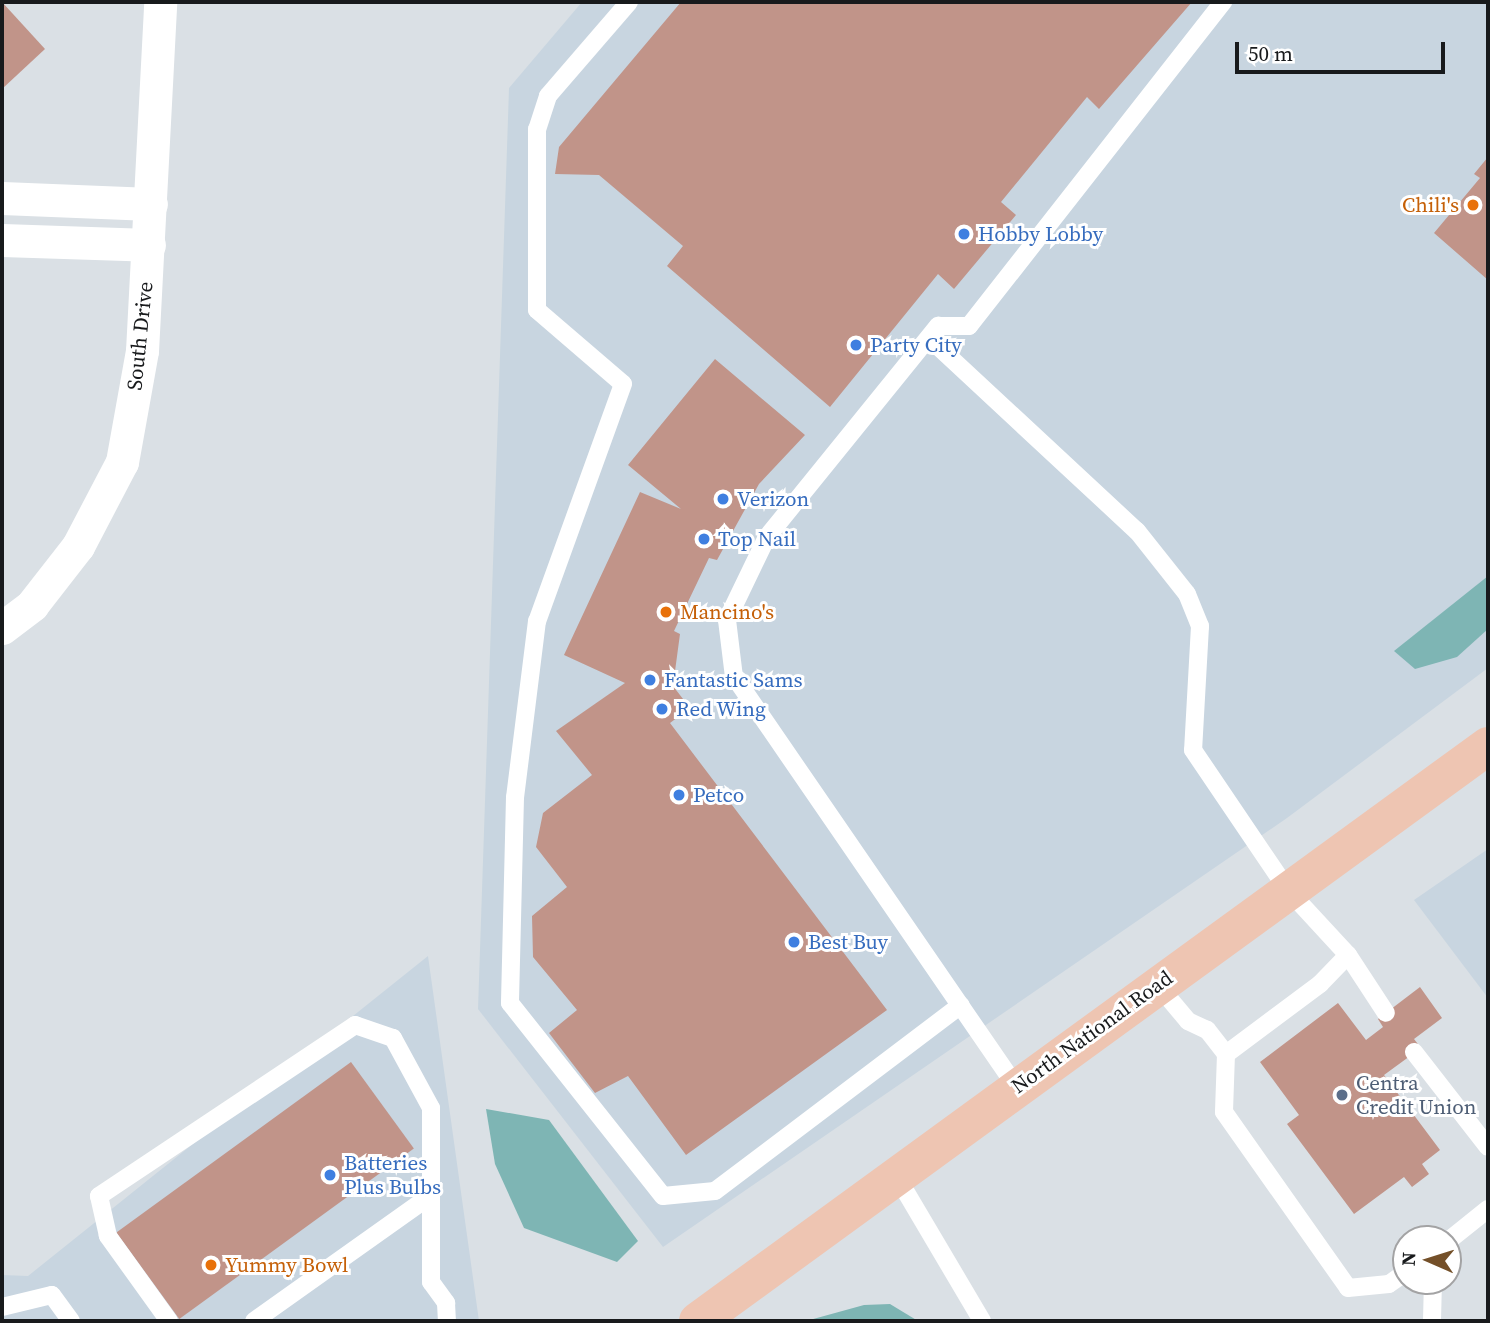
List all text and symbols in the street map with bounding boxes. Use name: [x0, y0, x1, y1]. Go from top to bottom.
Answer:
scale bar: [1238, 28, 1448, 72]
text: 50 m: [1248, 39, 1293, 68]
place label: Chili's: [1402, 192, 1459, 218]
marker: Chili's: [1465, 197, 1481, 213]
place label: Hobby Lobby: [978, 221, 1103, 247]
marker: Hobby Lobby: [956, 226, 972, 242]
street label: South Drive: [122, 280, 158, 392]
place label: Party City: [870, 332, 962, 358]
marker: Party City: [848, 337, 864, 353]
place label: Verizon: [737, 486, 809, 512]
marker: Verizon: [715, 491, 731, 507]
place label: Top Nail: [718, 526, 796, 552]
marker: Top Nail: [696, 531, 712, 547]
place label: Mancino's: [680, 599, 774, 625]
marker: Mancino's: [658, 604, 674, 620]
place label: Fantastic Sams: [664, 667, 803, 693]
marker: Fantastic Sams: [642, 672, 658, 688]
place label: Red Wing: [676, 696, 767, 722]
marker: Red Wing: [654, 701, 670, 717]
place label: Petco: [693, 782, 744, 808]
marker: Petco: [671, 787, 687, 803]
place label: Best Buy: [808, 929, 888, 955]
marker: Best Buy: [786, 934, 802, 950]
street label: North National Road: [1007, 965, 1177, 1099]
place label: Centra Credit Union: [1356, 1070, 1476, 1120]
marker: Centra Credit Union: [1334, 1087, 1350, 1103]
place label: Batteries Plus Bulbs: [344, 1150, 441, 1200]
marker: Batteries Plus Bulbs: [322, 1167, 338, 1183]
north arrow: [1392, 1225, 1462, 1295]
text: N: [1395, 1251, 1421, 1267]
place label: Yummy Bowl: [225, 1252, 348, 1278]
marker: Yummy Bowl: [203, 1257, 219, 1273]

